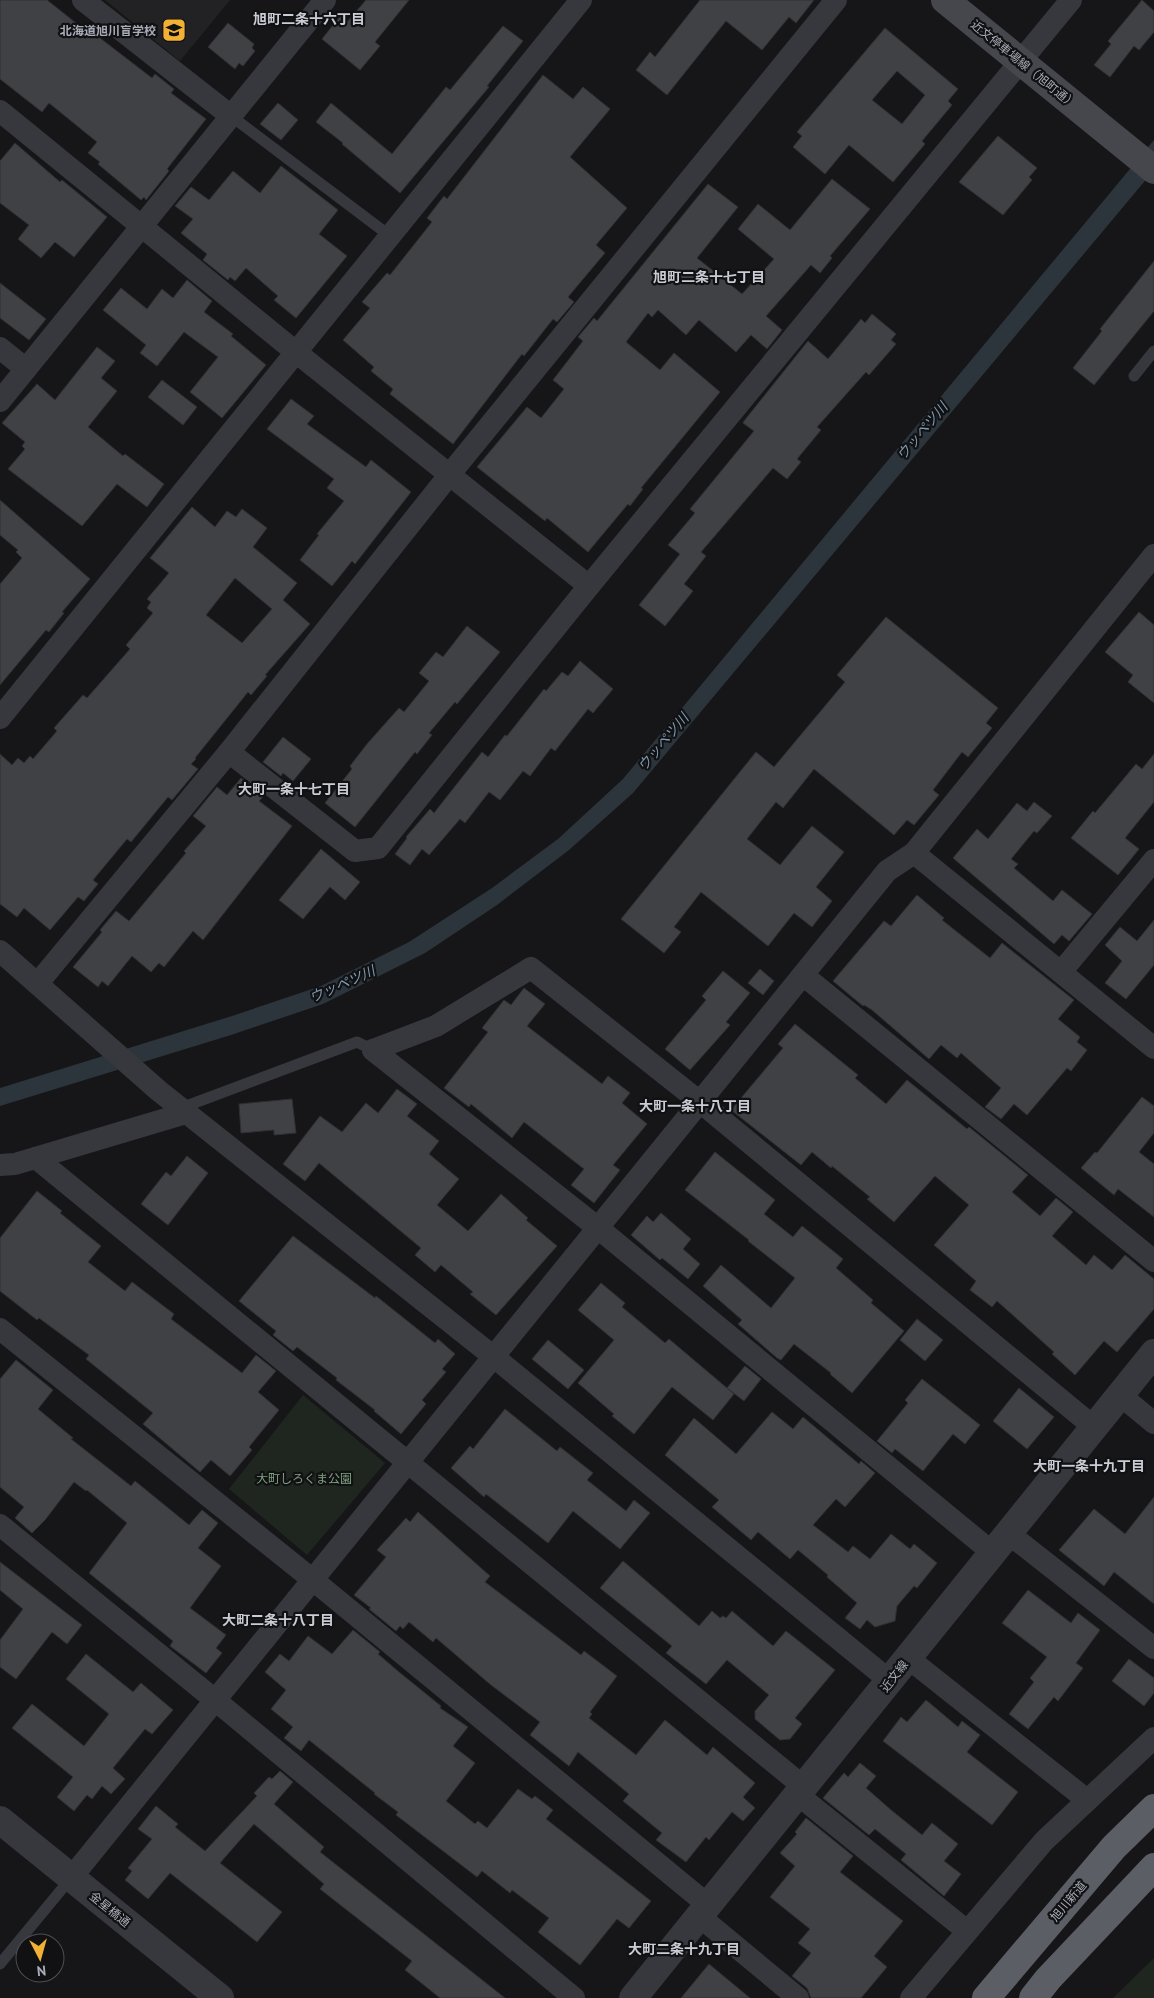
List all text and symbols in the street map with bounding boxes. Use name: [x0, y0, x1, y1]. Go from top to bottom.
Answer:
district label: 旭町二条十六丁目: [253, 10, 365, 28]
school or university icon: 北海道旭川盲学校: [161, 17, 187, 43]
street label: 近文停車場線（旭町通）: [968, 17, 1080, 111]
place label: 北海道旭川盲学校: [60, 23, 156, 38]
district label: 旭町二条十七丁目: [653, 268, 765, 286]
water label: ウッペツ川: [893, 397, 953, 464]
water label: ウッペツ川: [634, 708, 694, 775]
district label: 大町一条十七丁目: [238, 780, 350, 798]
water label: ウッペツ川: [306, 961, 379, 1006]
district label: 大町一条十八丁目: [639, 1097, 751, 1115]
district label: 大町一条十九丁目: [1033, 1457, 1145, 1475]
park label: 大町しろくま公園: [256, 1471, 352, 1486]
district label: 大町二条十八丁目: [222, 1611, 334, 1629]
street label: 近文線: [877, 1657, 911, 1695]
street label: 旭川新道: [1047, 1878, 1089, 1924]
street label: 金星橋通: [87, 1888, 133, 1930]
north arrow: [15, 1933, 65, 1983]
district label: 大町二条十九丁目: [628, 1940, 740, 1958]
text: N: [36, 1961, 47, 1980]

